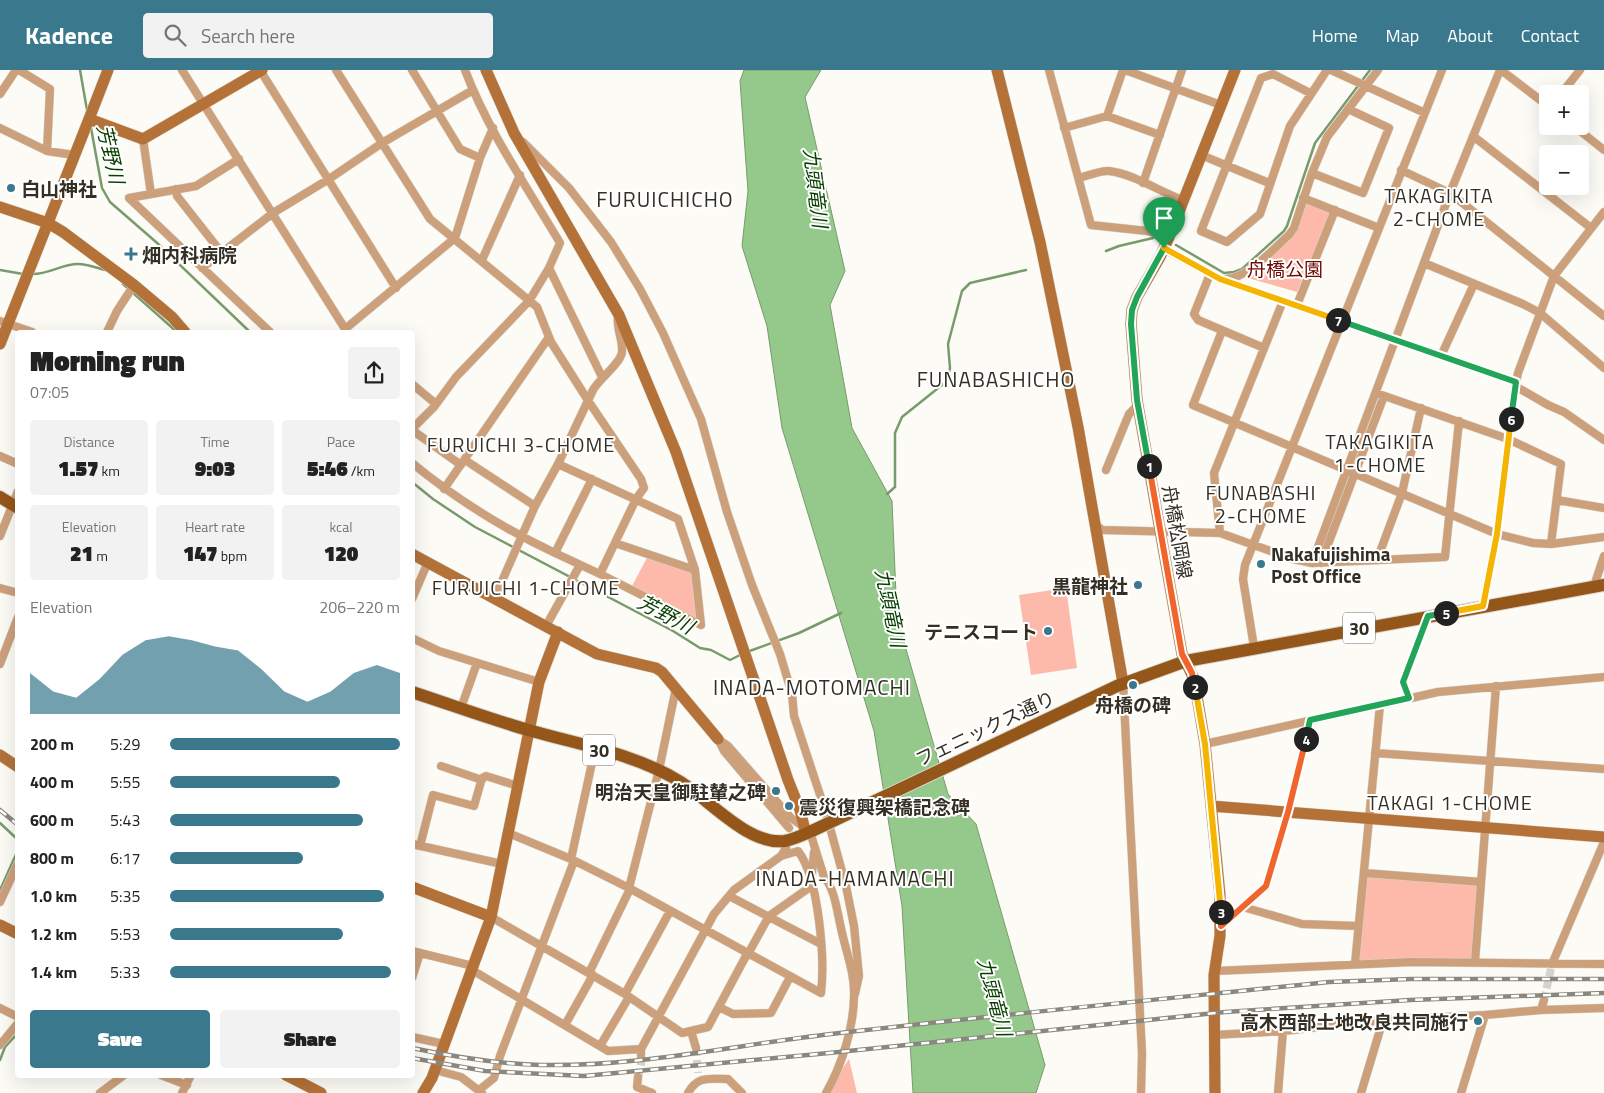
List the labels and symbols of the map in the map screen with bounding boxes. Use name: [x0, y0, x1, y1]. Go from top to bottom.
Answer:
water label: 芳野川: [89, 121, 133, 189]
water label: 九頭竜川: [796, 146, 837, 232]
place label: 白山神社: [21, 174, 97, 203]
district label: TAKAGIKITA 2-CHOME: [1384, 180, 1494, 234]
marker: 白山神社: [5, 182, 17, 194]
district label: FURUICHICHO: [596, 183, 734, 215]
pin: [1143, 197, 1185, 248]
place label: 畑内科病院: [142, 240, 237, 269]
marker: 畑内科病院: [124, 247, 138, 261]
park label: 舟橋公園: [1247, 254, 1323, 283]
pin: 7: [1326, 308, 1350, 332]
district label: FUNABASHICHO: [917, 363, 1075, 395]
pin: 6: [1498, 406, 1524, 432]
district label: TAKAGIKITA 1-CHOME: [1325, 426, 1435, 480]
district label: FURUICHI 3-CHOME: [427, 429, 615, 460]
pin: 1: [1136, 454, 1162, 478]
district label: FUNABASHI 2-CHOME: [1206, 477, 1317, 531]
street label: 舟橋松岡線: [1155, 483, 1201, 581]
place label: Nakafujishima Post Office: [1271, 539, 1391, 590]
marker: Nakafujishima Post Office: [1255, 558, 1267, 570]
water label: 九頭竜川: [868, 566, 915, 652]
place label: 黒龍神社: [1052, 571, 1128, 600]
district label: FURUICHI 1-CHOME: [432, 572, 620, 603]
marker: 黒龍神社: [1132, 579, 1144, 591]
water label: 芳野川: [632, 586, 702, 643]
pin: 5: [1434, 600, 1458, 626]
road number: 30: [1343, 612, 1375, 644]
place label: テニスコート: [924, 617, 1038, 646]
marker: テニスコート: [1042, 625, 1054, 637]
district label: INADA-MOTOMACHI: [713, 671, 911, 703]
pin: 2: [1182, 674, 1208, 700]
marker: 舟橋の碑: [1127, 679, 1139, 691]
street label: フェニックス通り: [910, 683, 1060, 773]
place label: 舟橋の碑: [1095, 690, 1171, 719]
pin: 4: [1294, 726, 1318, 752]
road number: 30: [583, 734, 615, 766]
place label: 明治天皇御駐輦之碑: [595, 777, 766, 806]
marker: 明治天皇御駐輦之碑: [770, 785, 782, 797]
district label: TAKAGI 1-CHOME: [1367, 787, 1533, 818]
place label: 震災復興架橋記念碑: [799, 792, 970, 821]
marker: 震災復興架橋記念碑: [783, 800, 795, 812]
district label: INADA-HAMAMACHI: [755, 862, 955, 894]
pin: 3: [1208, 900, 1234, 924]
water label: 九頭竜川: [970, 954, 1021, 1042]
place label: 高木西部土地改良共同施行: [1240, 1007, 1468, 1036]
marker: 高木西部土地改良共同施行: [1472, 1015, 1484, 1027]

